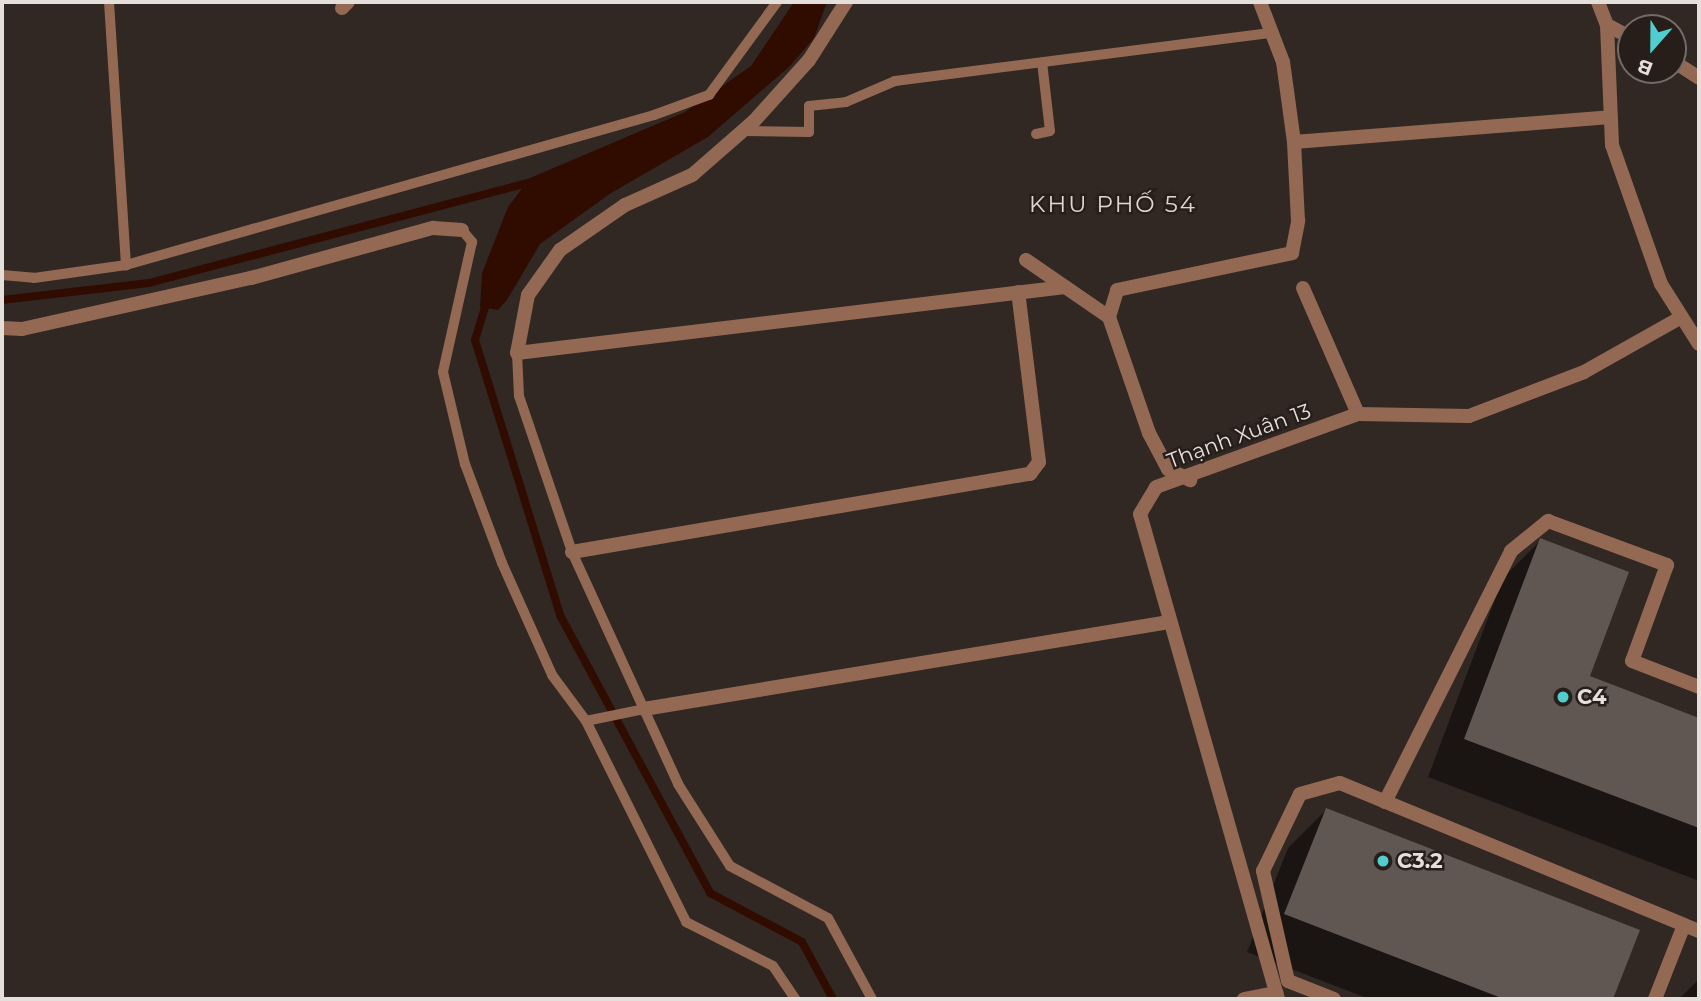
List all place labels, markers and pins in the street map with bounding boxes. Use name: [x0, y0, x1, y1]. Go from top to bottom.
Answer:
place label: C4: [1577, 684, 1606, 710]
marker: C4: [1555, 689, 1571, 705]
place label: C3.2: [1397, 848, 1443, 874]
marker: C3.2: [1375, 853, 1391, 869]

